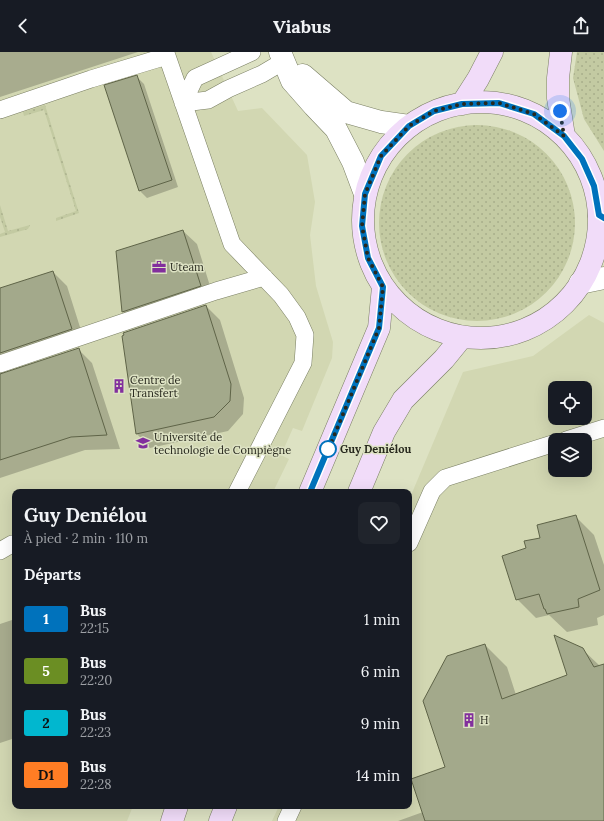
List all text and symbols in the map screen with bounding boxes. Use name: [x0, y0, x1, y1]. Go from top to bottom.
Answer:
icon: back: [12, 15, 34, 37]
text: Viabus: [273, 15, 331, 38]
icon: share: [570, 15, 592, 37]
your location: [550, 101, 570, 121]
office icon: Uteam: [151, 259, 167, 275]
place label: Uteam: [170, 260, 204, 274]
place label: Centre de Transfert: [130, 373, 181, 400]
building icon: Centre de Transfert: [111, 378, 127, 394]
map controls: [548, 381, 592, 477]
button: locate: [548, 381, 592, 425]
place label: Université de technologie de Compiègne: [154, 430, 291, 457]
button: layers: [548, 433, 592, 477]
school or university icon: Université de technologie de Compiègne: [135, 435, 151, 451]
marker: Guy Deniélou: [319, 440, 337, 458]
place label: Guy Deniélou: [340, 442, 411, 456]
button: heart: [358, 502, 400, 544]
text: Guy Deniélou: [24, 503, 147, 527]
text: À pied · 2 min · 110 m: [24, 530, 148, 547]
text: Départs: [24, 565, 81, 584]
text: Bus: [80, 601, 106, 620]
text: 1: [43, 610, 49, 628]
text: 1 min: [364, 610, 400, 629]
text: 22:15: [80, 620, 109, 637]
text: Bus: [80, 653, 106, 672]
text: 5: [42, 662, 50, 680]
text: 6 min: [361, 662, 400, 681]
text: 22:20: [80, 672, 112, 689]
text: Bus: [80, 705, 106, 724]
building icon: H: [461, 712, 477, 728]
place label: H: [480, 713, 489, 727]
text: 2: [42, 714, 50, 732]
text: 9 min: [361, 714, 400, 733]
text: 22:23: [80, 724, 111, 741]
text: Bus: [80, 757, 106, 776]
text: D1: [38, 766, 54, 784]
text: 14 min: [356, 766, 400, 785]
text: 22:28: [80, 776, 112, 793]

